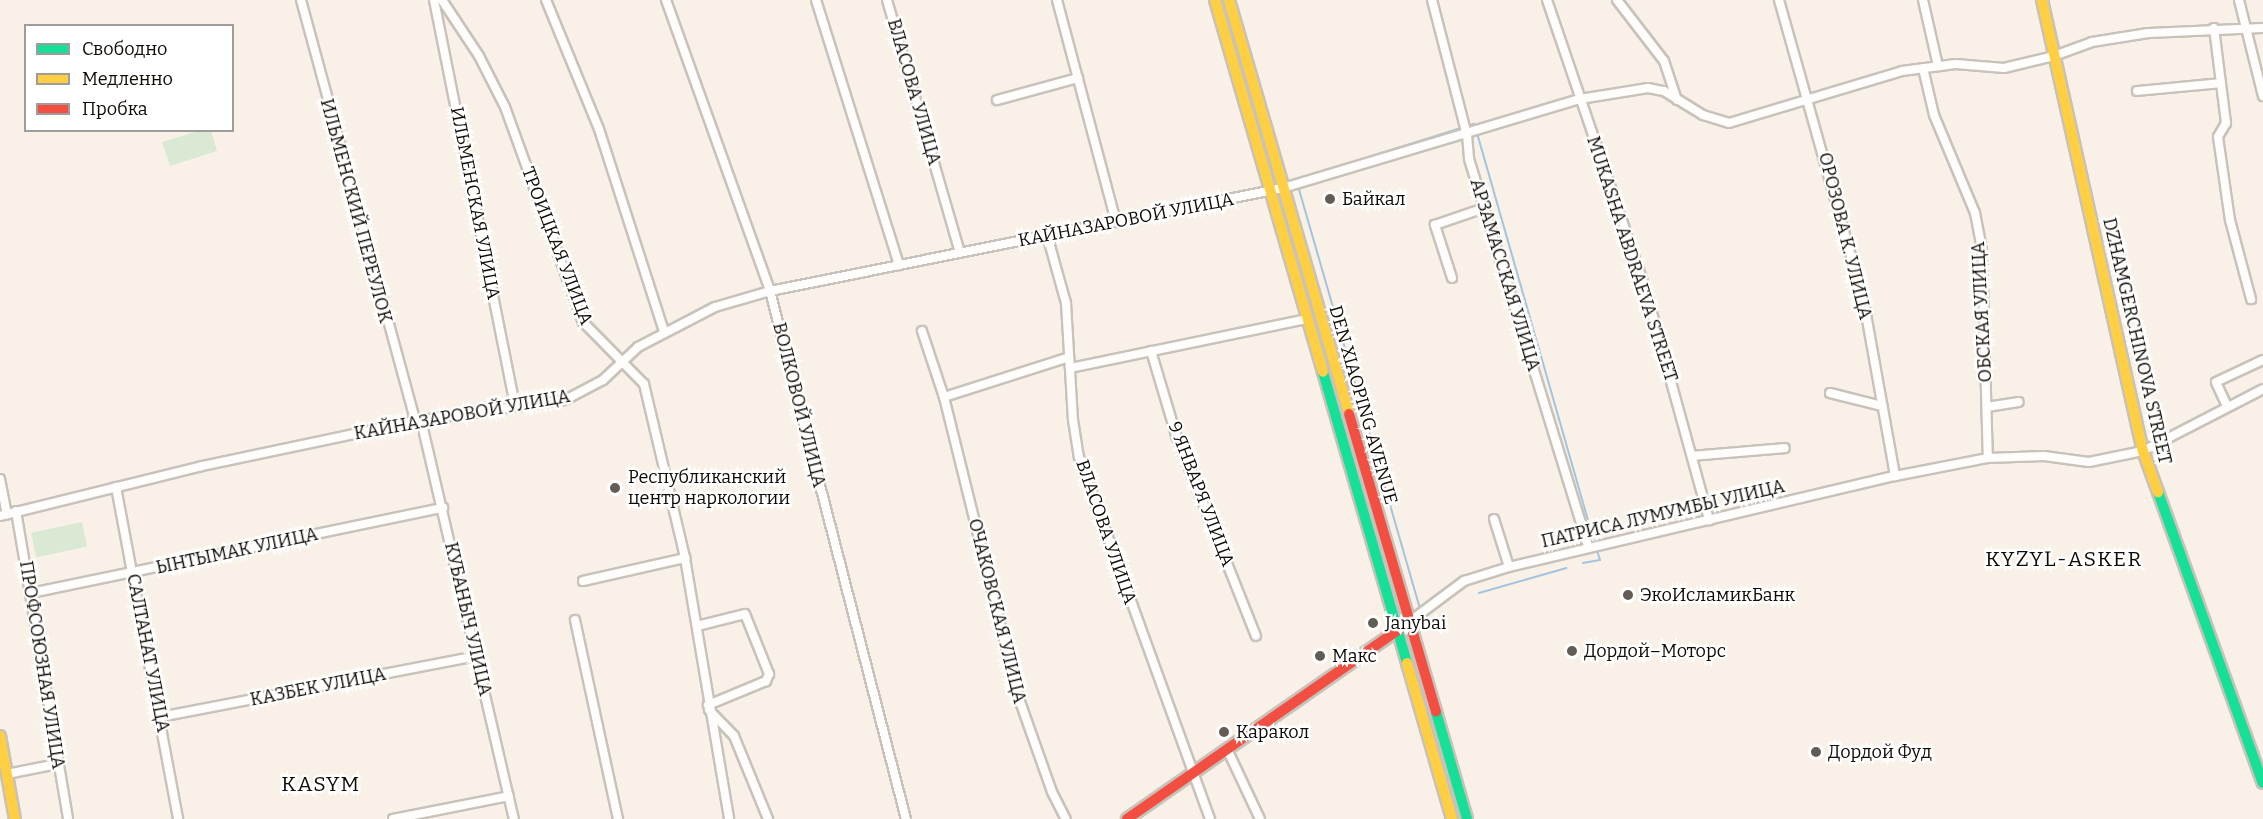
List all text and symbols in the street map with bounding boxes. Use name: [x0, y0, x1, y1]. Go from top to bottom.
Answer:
street label: ВЛАСОВА УЛИЦА: [883, 16, 945, 168]
legend: [24, 24, 234, 132]
text: Свободно: [82, 38, 167, 60]
text: Медленно: [82, 68, 173, 90]
street label: ИЛЬМЕНСКИЙ ПЕРЕУЛОК: [316, 96, 396, 326]
text: Пробка: [82, 98, 148, 120]
street label: ИЛЬМЕНСКАЯ УЛИЦА: [446, 105, 504, 301]
street label: MUKASHA ABDRAEVA STREET: [1582, 134, 1682, 384]
street label: ОРОЗОВА К. УЛИЦА: [1814, 150, 1876, 322]
street label: ТРОИЦКАЯ УЛИЦА: [517, 164, 597, 328]
street label: АРЗАМАССКАЯ УЛИЦА: [1465, 176, 1545, 374]
place label: Байкал: [1342, 188, 1406, 210]
street label: КАЙНАЗАРОВОЙ УЛИЦА: [1016, 189, 1236, 251]
marker: Байкал: [1323, 192, 1337, 206]
street label: DZHAMGERCHINOVA STREET: [2098, 216, 2176, 466]
street label: ОБСКАЯ УЛИЦА: [1968, 241, 1996, 383]
street label: DEN XIAOPING AVENUE: [1324, 303, 1402, 507]
street label: ВОЛКОВОЙ УЛИЦА: [768, 320, 830, 490]
street label: КАЙНАЗАРОВОЙ УЛИЦА: [352, 385, 572, 445]
street label: 9 ЯНВАРЯ УЛИЦА: [1163, 419, 1239, 569]
street label: ВЛАСОВА УЛИЦА: [1071, 457, 1141, 607]
place label: Республиканский центр наркологии: [628, 467, 790, 510]
street label: ПАТРИСА ЛУМУМБЫ УЛИЦА: [1539, 475, 1787, 553]
marker: Республиканский центр наркологии: [606, 479, 624, 497]
street label: ОЧАКОВСКАЯ УЛИЦА: [964, 516, 1030, 706]
street label: ЫНТЫМАК УЛИЦА: [154, 523, 320, 579]
street label: КУБАНЫЧ УЛИЦА: [440, 540, 496, 698]
district label: KYZYL-ASKER: [1985, 546, 2143, 572]
street label: ПРОФСОЮЗНАЯ УЛИЦА: [15, 559, 69, 771]
street label: САЛТАНАТ УЛИЦА: [122, 572, 174, 734]
place label: ЭкоИсламикБанк: [1640, 584, 1795, 606]
marker: ЭкоИсламикБанк: [1621, 588, 1635, 602]
place label: Janybai: [1385, 612, 1446, 634]
marker: Janybai: [1366, 616, 1380, 630]
place label: Дордой–Моторс: [1584, 640, 1726, 662]
marker: Дордой–Моторс: [1565, 644, 1579, 658]
place label: Макс: [1332, 645, 1377, 667]
marker: Макс: [1313, 649, 1327, 663]
street label: КАЗБЕК УЛИЦА: [248, 663, 388, 711]
place label: Каракол: [1236, 721, 1309, 743]
marker: Каракол: [1217, 725, 1231, 739]
place label: Дордой Фуд: [1828, 741, 1932, 763]
marker: Дордой Фуд: [1809, 745, 1823, 759]
district label: KASYM: [281, 771, 361, 797]

